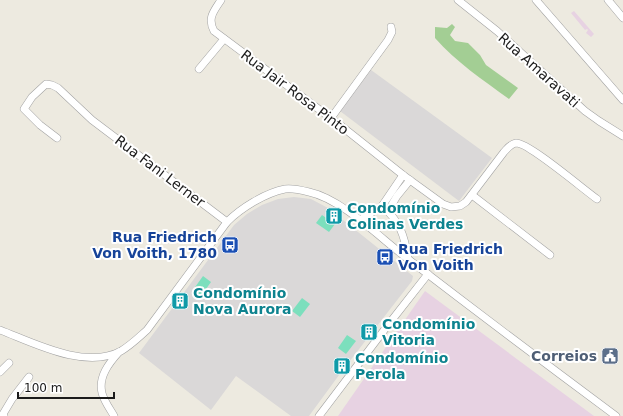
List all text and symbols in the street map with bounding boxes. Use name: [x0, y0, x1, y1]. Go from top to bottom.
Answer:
street label: Rua Amaravati: [495, 29, 583, 111]
street label: Rua Jair Rosa Pinto: [238, 46, 352, 138]
street label: Rua Fani Lerner: [112, 132, 208, 210]
place label: Condomínio Colinas Verdes: [347, 200, 463, 232]
building icon: Condomínio Colinas Verdes: [324, 206, 344, 226]
place label: Rua Friedrich Von Voith, 1780: [92, 229, 217, 261]
bus stop icon: Rua Friedrich Von Voith, 1780: [220, 235, 240, 255]
place label: Rua Friedrich Von Voith: [398, 241, 503, 273]
bus stop icon: Rua Friedrich Von Voith: [375, 247, 395, 267]
place label: Condomínio Nova Aurora: [193, 285, 291, 317]
building icon: Condomínio Nova Aurora: [170, 291, 190, 311]
place label: Condomínio Vitoria: [382, 316, 476, 348]
building icon: Condomínio Vitoria: [359, 322, 379, 342]
public building icon: Correios: [600, 346, 620, 366]
place label: Correios: [531, 348, 597, 364]
place label: Condomínio Perola: [355, 350, 449, 382]
building icon: Condomínio Perola: [332, 356, 352, 376]
scale bar: [18, 374, 114, 400]
text: 100 m: [24, 381, 62, 395]

